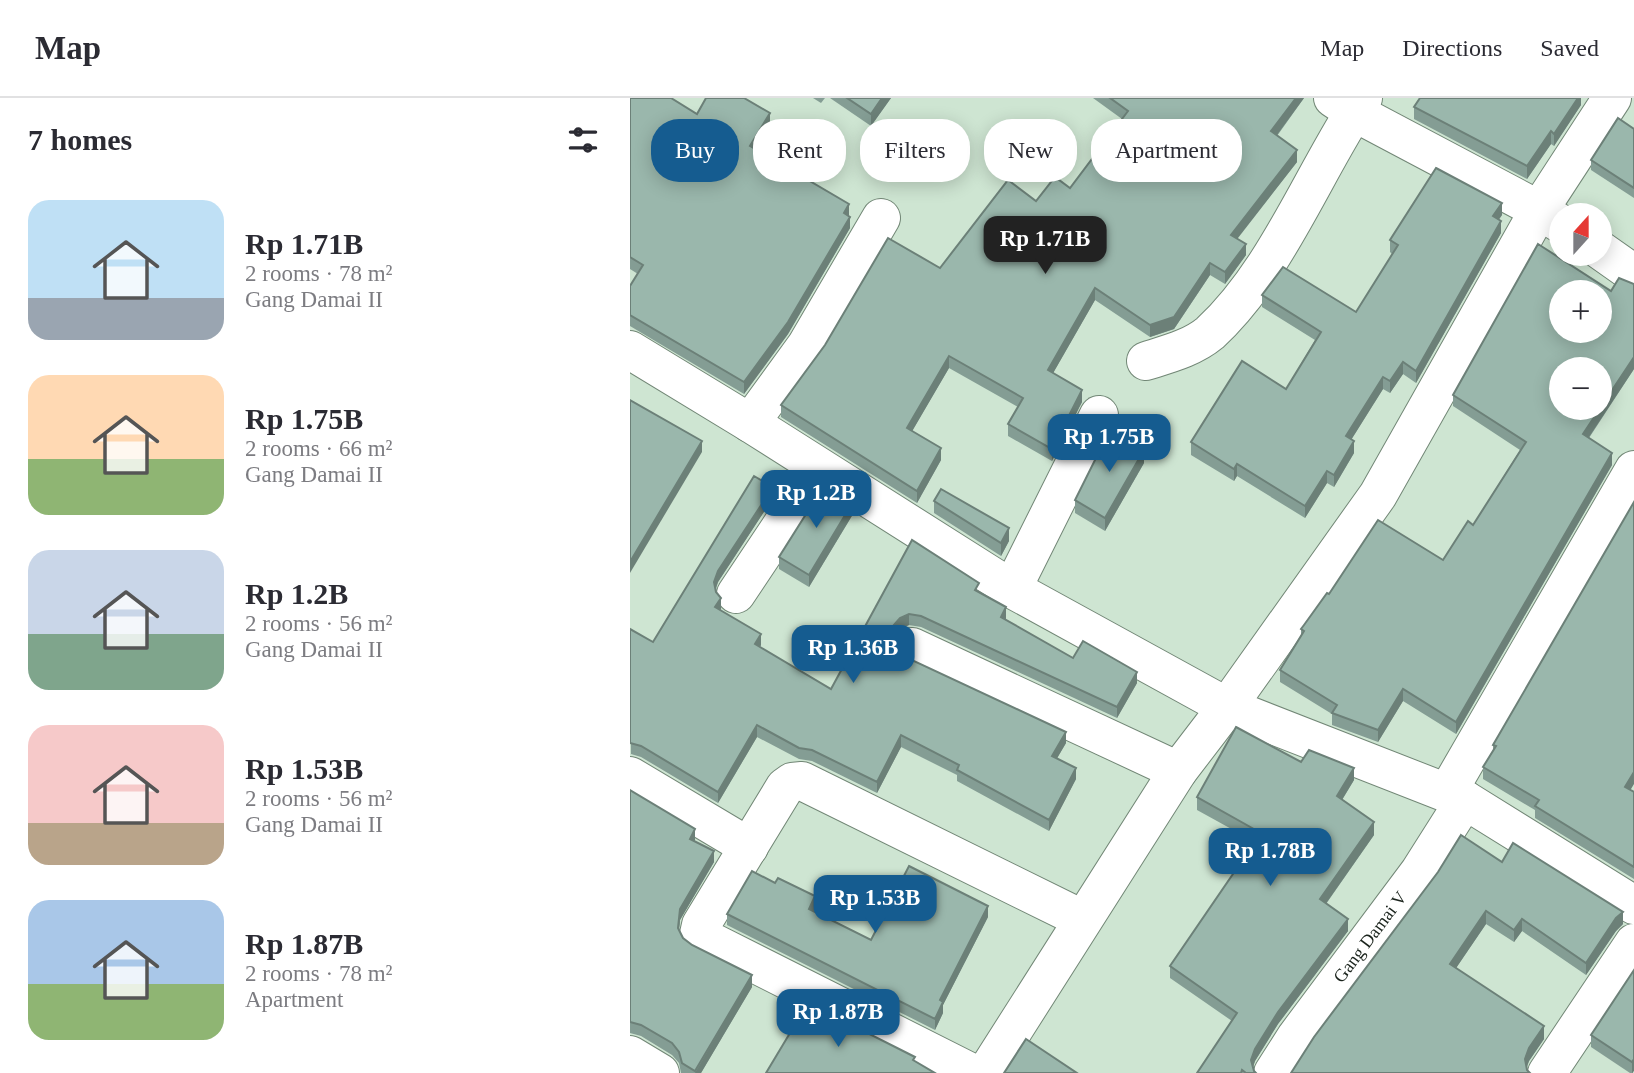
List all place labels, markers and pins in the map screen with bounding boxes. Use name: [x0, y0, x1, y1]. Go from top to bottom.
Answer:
pin: Rp 1.71B: [973, 216, 1117, 276]
pin: Rp 1.75B: [1037, 414, 1181, 474]
pin: Rp 1.2B: [751, 470, 881, 530]
pin: Rp 1.36B: [781, 626, 925, 685]
pin: Rp 1.78B: [1198, 828, 1342, 888]
pin: Rp 1.53B: [803, 876, 947, 935]
pin: Rp 1.87B: [766, 990, 910, 1049]

